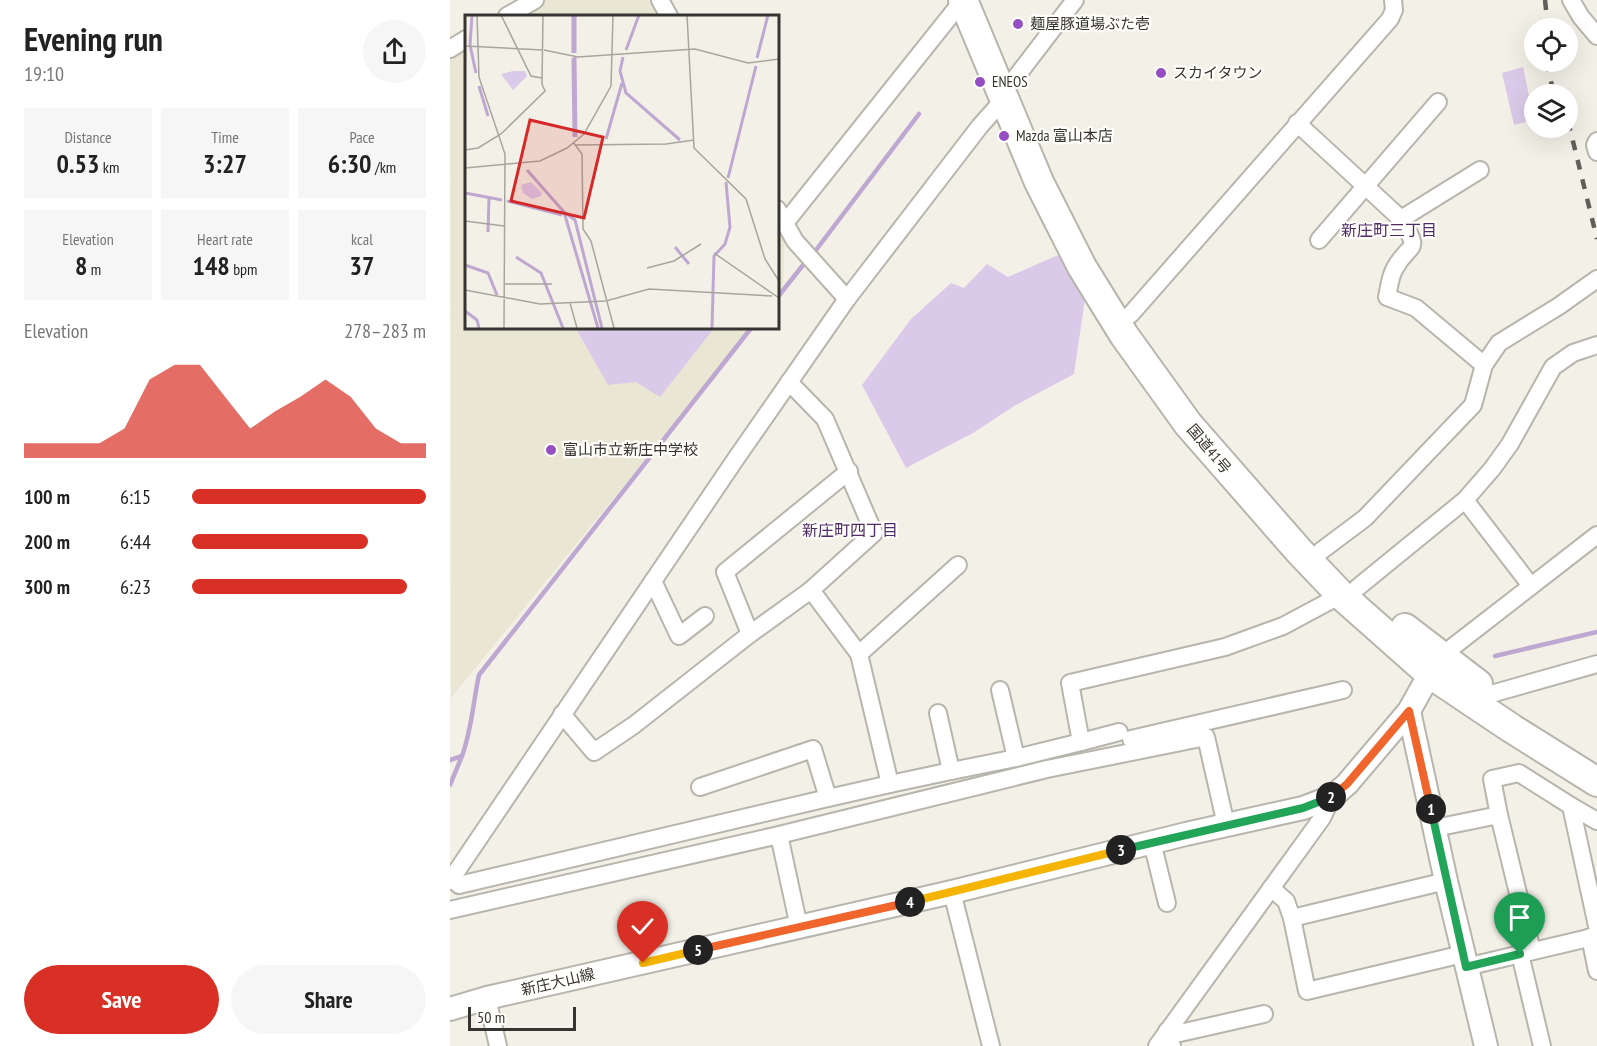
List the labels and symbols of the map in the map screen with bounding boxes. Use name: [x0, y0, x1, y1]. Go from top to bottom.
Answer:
place label: 麺屋豚道場ぶた壱: [1030, 14, 1150, 33]
inset map: [465, 15, 778, 328]
marker: 麺屋豚道場ぶた壱: [1011, 17, 1025, 31]
place label: スカイタウン: [1173, 63, 1262, 82]
marker: スカイタウン: [1154, 66, 1168, 80]
place label: ENEOS: [992, 72, 1028, 91]
marker: ENEOS: [973, 75, 987, 89]
place label: Mazda 富山本店: [1016, 126, 1113, 145]
marker: Mazda 富山本店: [997, 129, 1011, 143]
district label: 新庄町三丁目: [1341, 220, 1437, 240]
street label: 国道41号: [1183, 420, 1235, 477]
place label: 富山市立新庄中学校: [563, 440, 698, 459]
marker: 富山市立新庄中学校: [544, 443, 558, 457]
district label: 新庄町四丁目: [802, 520, 898, 540]
pin: 2: [1316, 782, 1346, 812]
pin: 1: [1416, 794, 1446, 824]
pin: 3: [1106, 835, 1136, 865]
pin: 4: [895, 887, 925, 917]
pin: [1494, 892, 1545, 954]
pin: [617, 901, 668, 963]
pin: 5: [683, 935, 713, 965]
street label: 新庄大山線: [519, 964, 597, 999]
scale bar: [468, 1004, 576, 1032]

